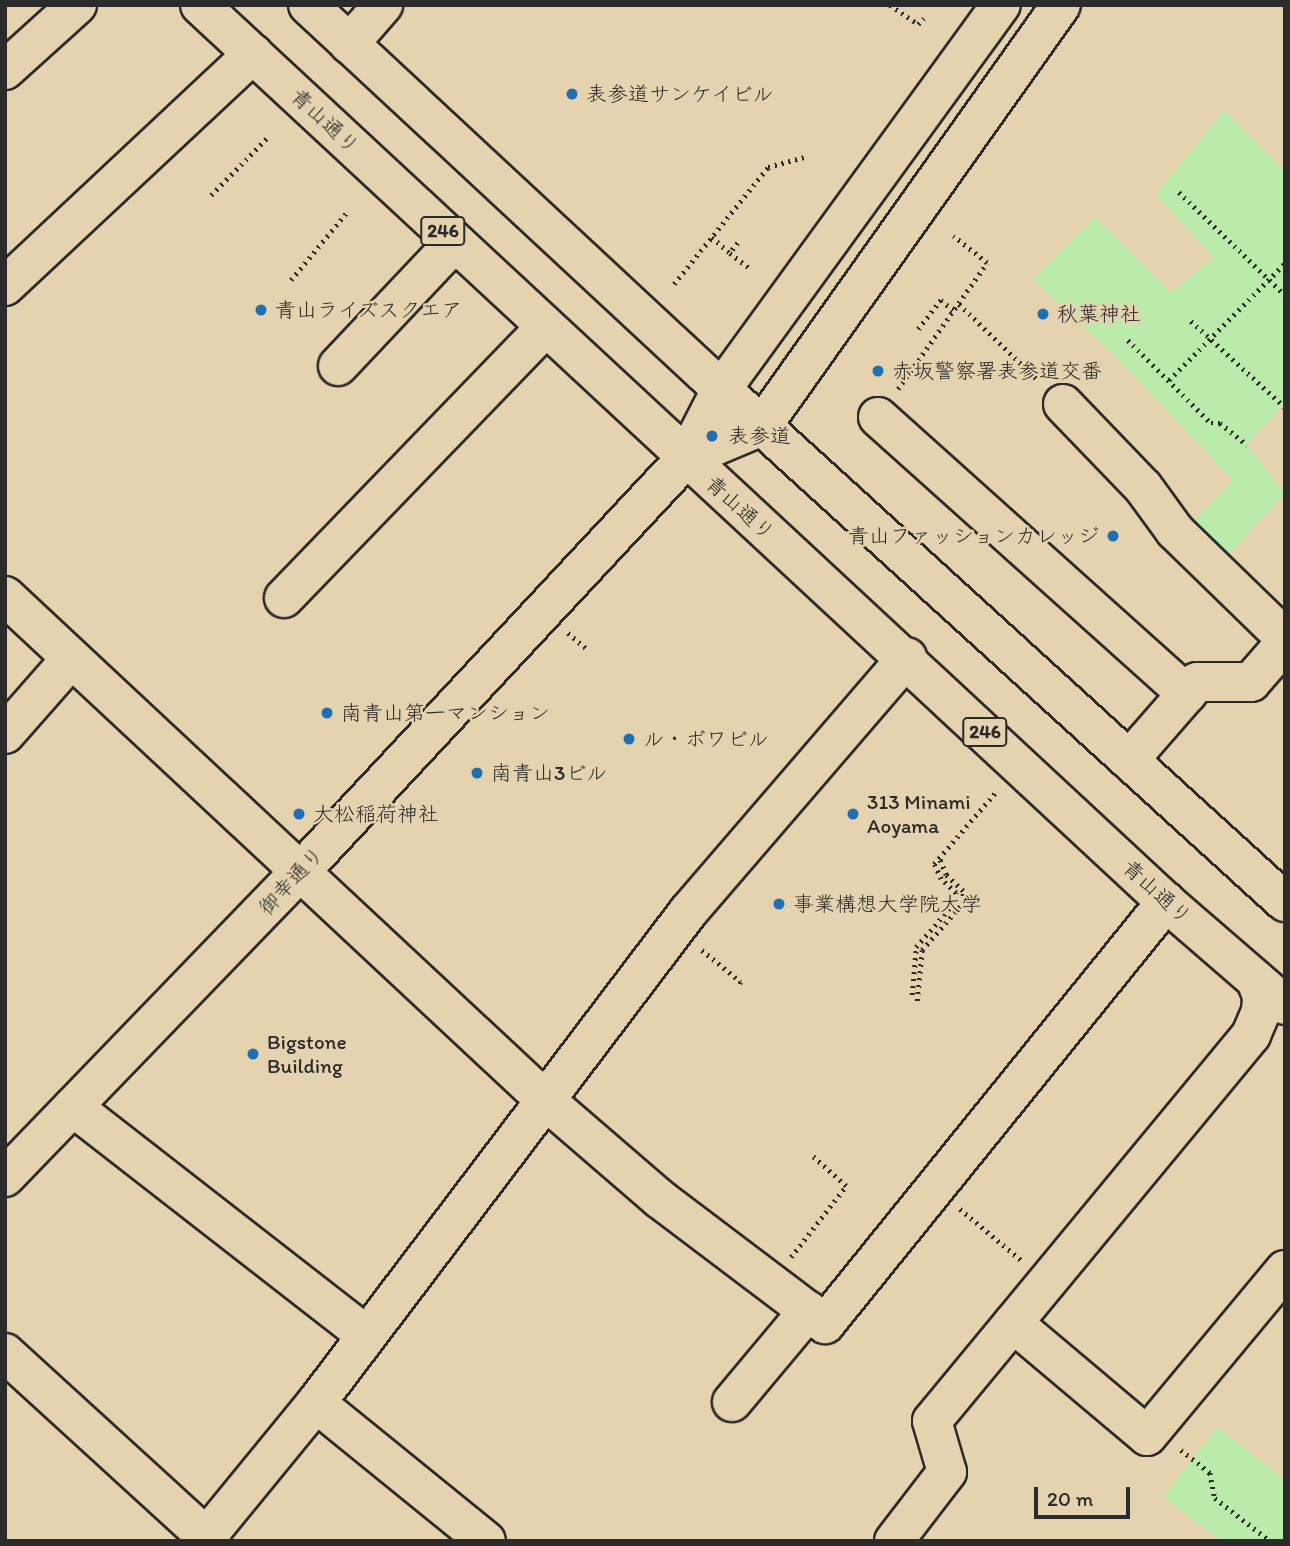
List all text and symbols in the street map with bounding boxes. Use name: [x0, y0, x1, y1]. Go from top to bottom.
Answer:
place label: 表参道サンケイビル: [586, 81, 775, 107]
street label: 青山通り: [286, 83, 364, 159]
marker: 表参道サンケイビル: [564, 86, 580, 102]
road number: 246: [420, 216, 466, 246]
place label: 青山ライズスクエア: [275, 297, 464, 323]
place label: 秋葉神社: [1057, 301, 1141, 327]
marker: 青山ライズスクエア: [253, 302, 269, 318]
marker: 秋葉神社: [1035, 306, 1051, 322]
place label: 赤坂警察署表参道交番: [892, 358, 1102, 384]
marker: 赤坂警察署表参道交番: [870, 363, 886, 379]
place label: 表参道: [728, 423, 791, 449]
marker: 表参道: [702, 426, 722, 446]
street label: 青山通り: [700, 471, 780, 545]
place label: 青山ファッションカレッジ: [847, 523, 1099, 549]
marker: 青山ファッションカレッジ: [1105, 528, 1121, 544]
place label: 南青山第一マンション: [341, 700, 551, 726]
marker: 南青山第一マンション: [319, 705, 335, 721]
road number: 246: [962, 716, 1008, 748]
place label: ル・ボワビル: [643, 726, 769, 752]
marker: ル・ボワビル: [621, 731, 637, 747]
place label: 南青山3ビル: [491, 760, 607, 786]
marker: 南青山3ビル: [469, 765, 485, 781]
place label: 313 Minami Aoyama: [867, 789, 971, 839]
place label: 大松稲荷神社: [313, 801, 439, 827]
marker: 大松稲荷神社: [291, 806, 307, 822]
marker: 313 Minami Aoyama: [845, 806, 861, 822]
street label: 御幸通り: [253, 842, 329, 920]
street label: 青山通り: [1117, 855, 1197, 929]
place label: 事業構想大学院大学: [793, 891, 982, 917]
marker: 事業構想大学院大学: [771, 896, 787, 912]
place label: Bigstone Building: [267, 1029, 347, 1079]
marker: Bigstone Building: [245, 1046, 261, 1062]
scale bar: [1038, 1472, 1134, 1516]
text: 20 m: [1047, 1486, 1093, 1511]

